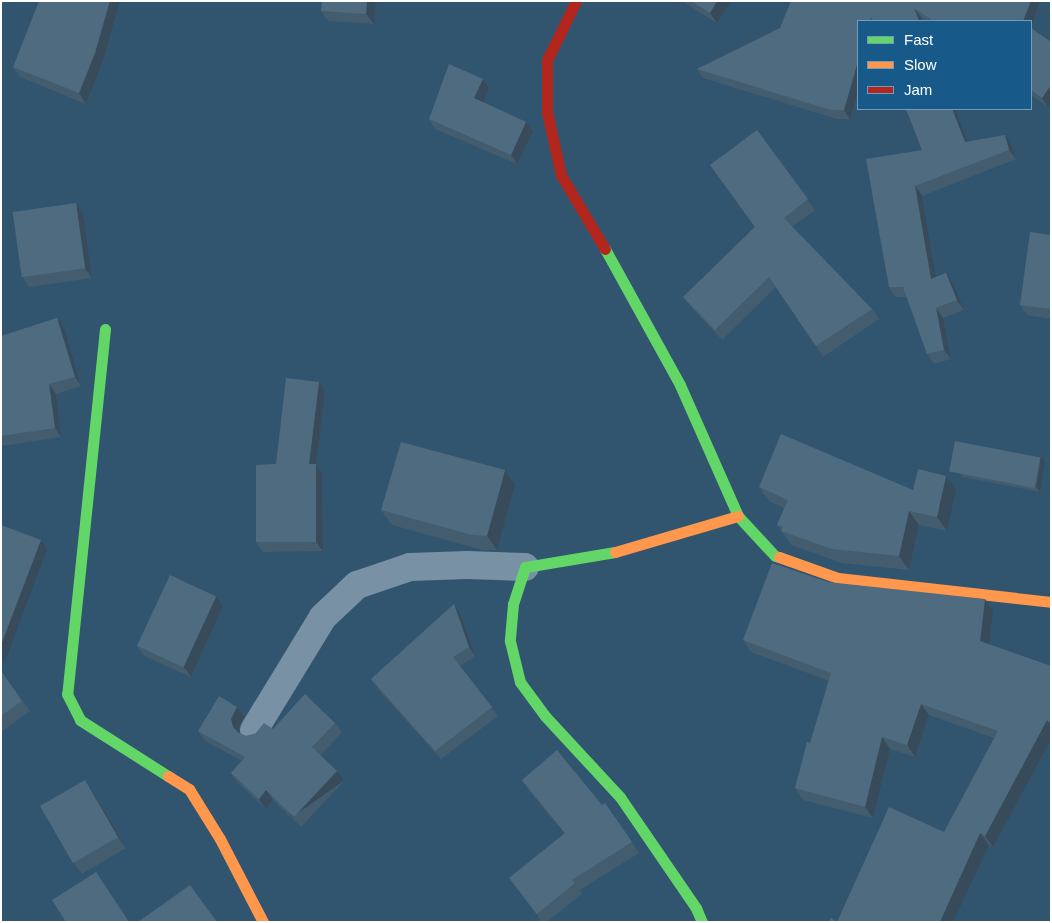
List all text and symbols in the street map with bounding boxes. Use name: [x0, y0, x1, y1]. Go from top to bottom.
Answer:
legend: [857, 20, 1032, 110]
text: Fast: [904, 31, 933, 48]
text: Slow: [904, 56, 937, 73]
text: Jam: [904, 81, 932, 98]

